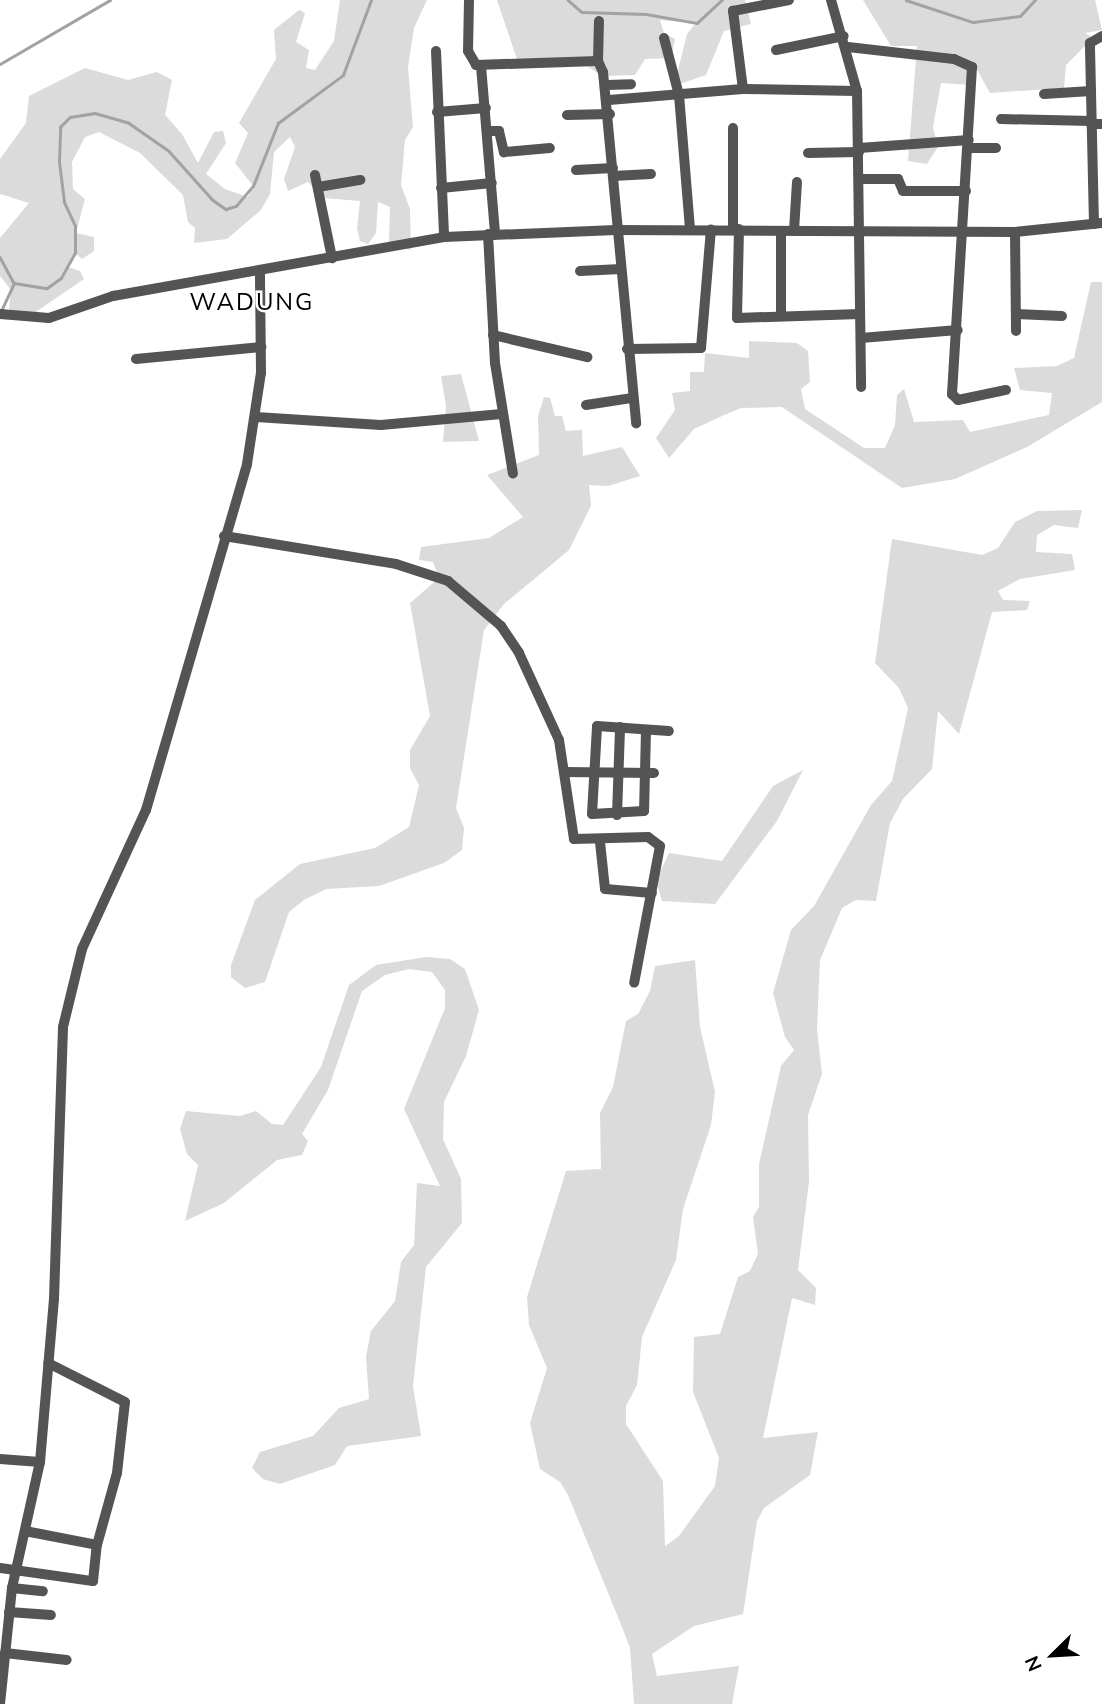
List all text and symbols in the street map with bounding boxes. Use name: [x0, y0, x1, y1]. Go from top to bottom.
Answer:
district label: WADUNG: [190, 289, 314, 317]
north arrow: [1018, 1620, 1088, 1690]
text: N: [1019, 1652, 1049, 1675]

